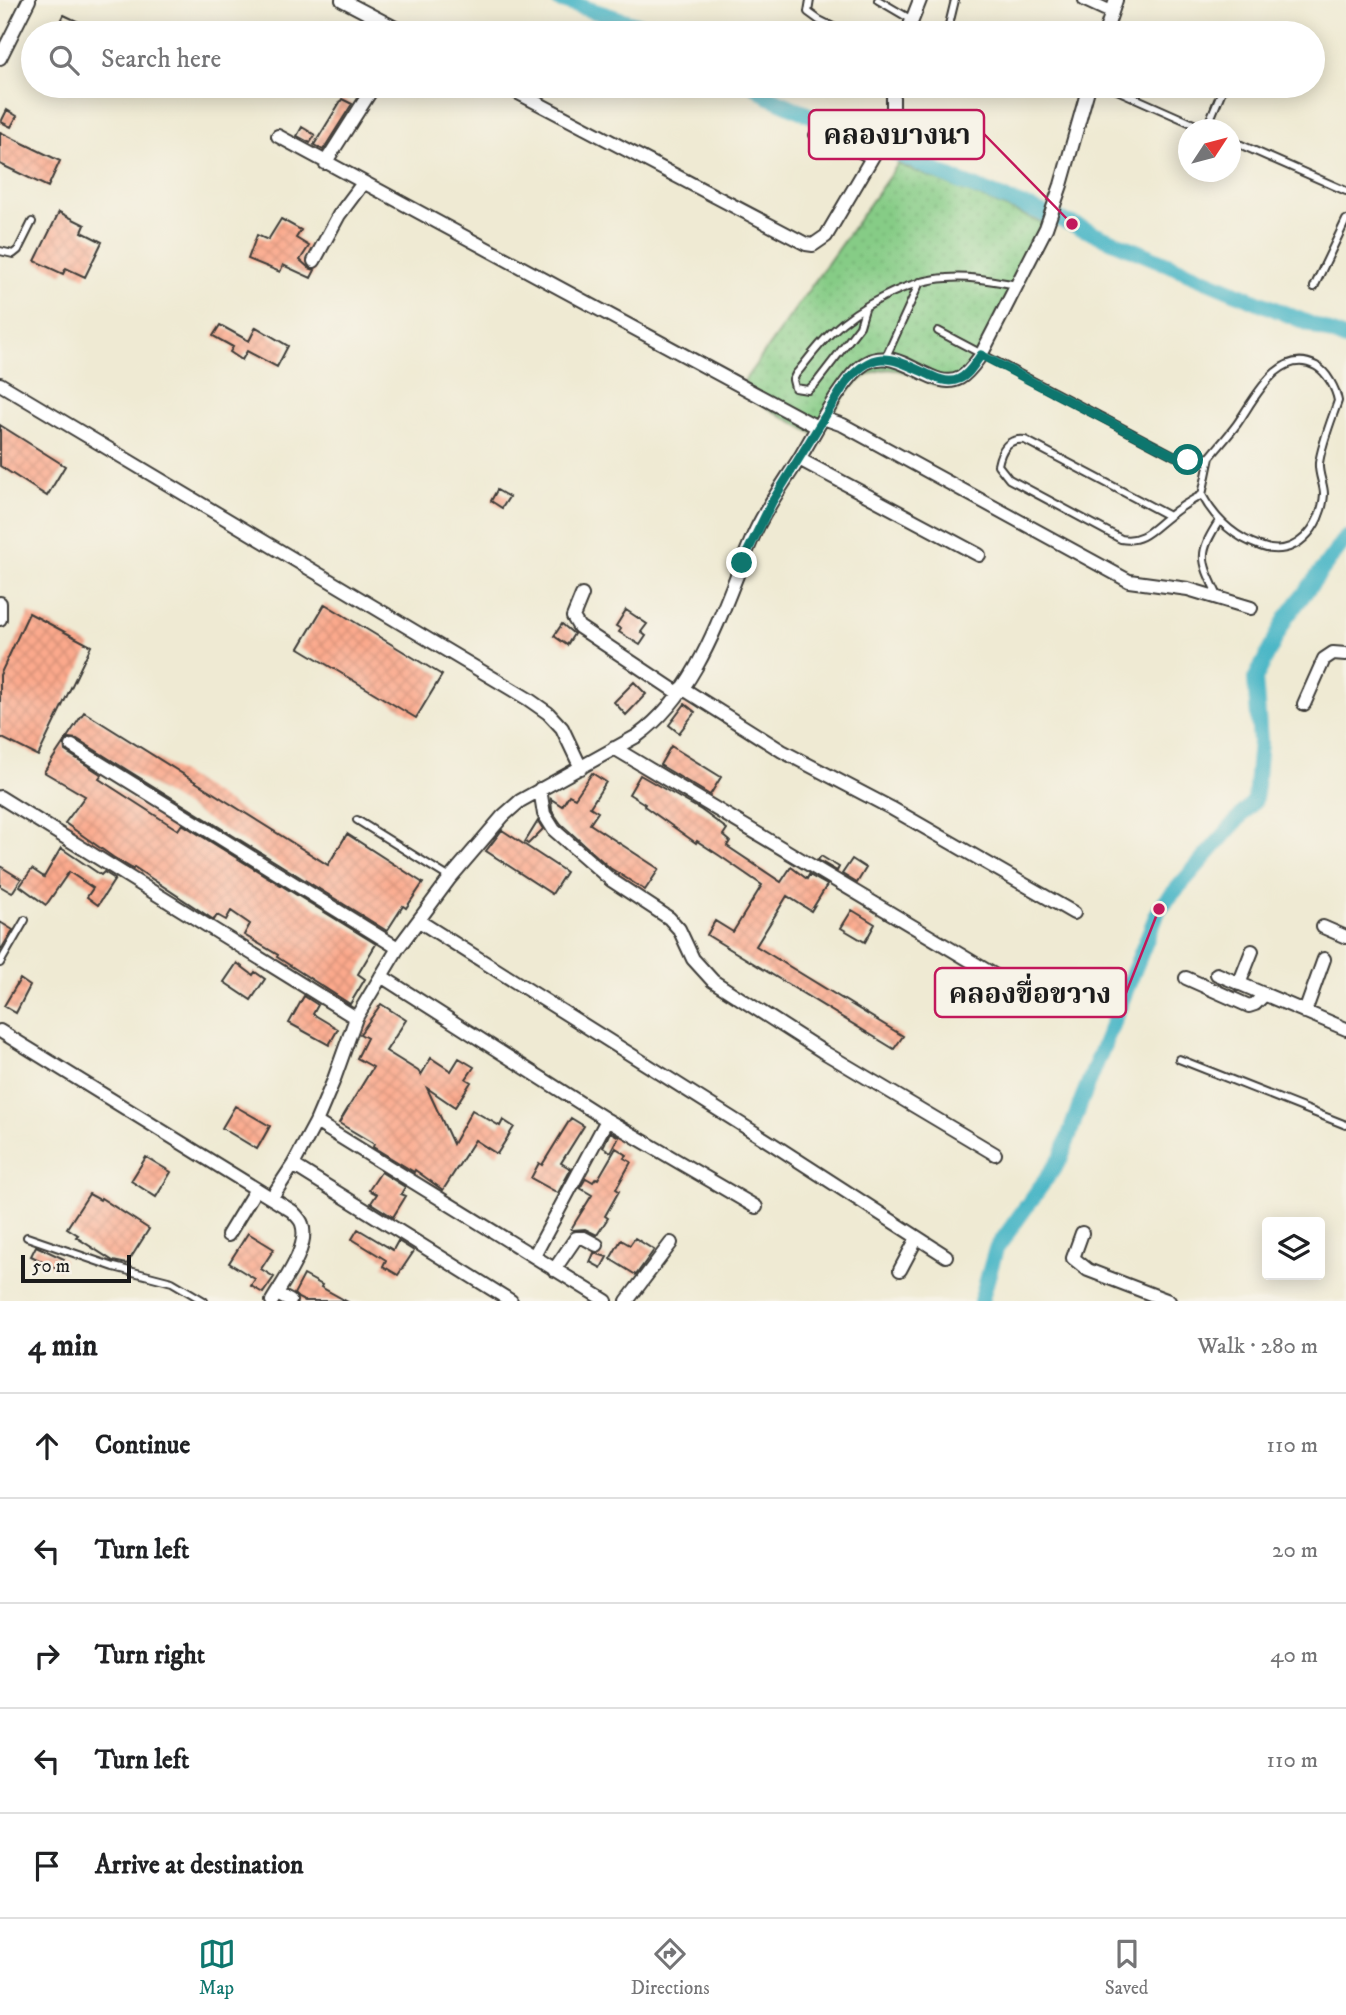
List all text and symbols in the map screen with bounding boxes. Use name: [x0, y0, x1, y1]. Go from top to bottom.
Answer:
search box: [21, 21, 1325, 98]
icon: search: [45, 41, 83, 79]
text: Search here: [101, 43, 221, 76]
callout: คลองบางนา: [809, 110, 984, 159]
text: คลองบางนา: [823, 118, 971, 153]
north arrow: [1178, 119, 1241, 182]
route start: [1172, 444, 1203, 475]
route end: [726, 547, 757, 578]
callout: คลองขื่อขวาง: [935, 968, 1126, 1017]
text: คลองขื่อขวาง: [949, 973, 1111, 1012]
map controls: [1262, 1217, 1325, 1280]
button: layers: [1262, 1217, 1325, 1280]
scale bar: [21, 1252, 131, 1284]
text: 50 m: [32, 1255, 70, 1278]
text: 4 min: [28, 1328, 98, 1365]
text: Walk · 280 m: [1197, 1332, 1318, 1361]
icon: ahead: [28, 1427, 66, 1465]
text: Continue: [95, 1429, 190, 1462]
text: 110 m: [1267, 1431, 1318, 1460]
icon: left: [28, 1532, 66, 1570]
text: Turn left: [95, 1534, 189, 1567]
text: 20 m: [1272, 1536, 1318, 1565]
icon: right: [28, 1637, 66, 1675]
text: Turn right: [95, 1639, 205, 1672]
text: 40 m: [1270, 1641, 1318, 1670]
icon: left: [28, 1742, 66, 1780]
text: Turn left: [95, 1744, 189, 1777]
text: 110 m: [1267, 1746, 1318, 1775]
icon: arrive: [28, 1847, 66, 1885]
text: Arrive at destination: [95, 1849, 304, 1882]
tab: Map: [198, 1935, 236, 2000]
tab: Directions: [631, 1935, 710, 2000]
tab: Saved: [1105, 1935, 1148, 2000]

